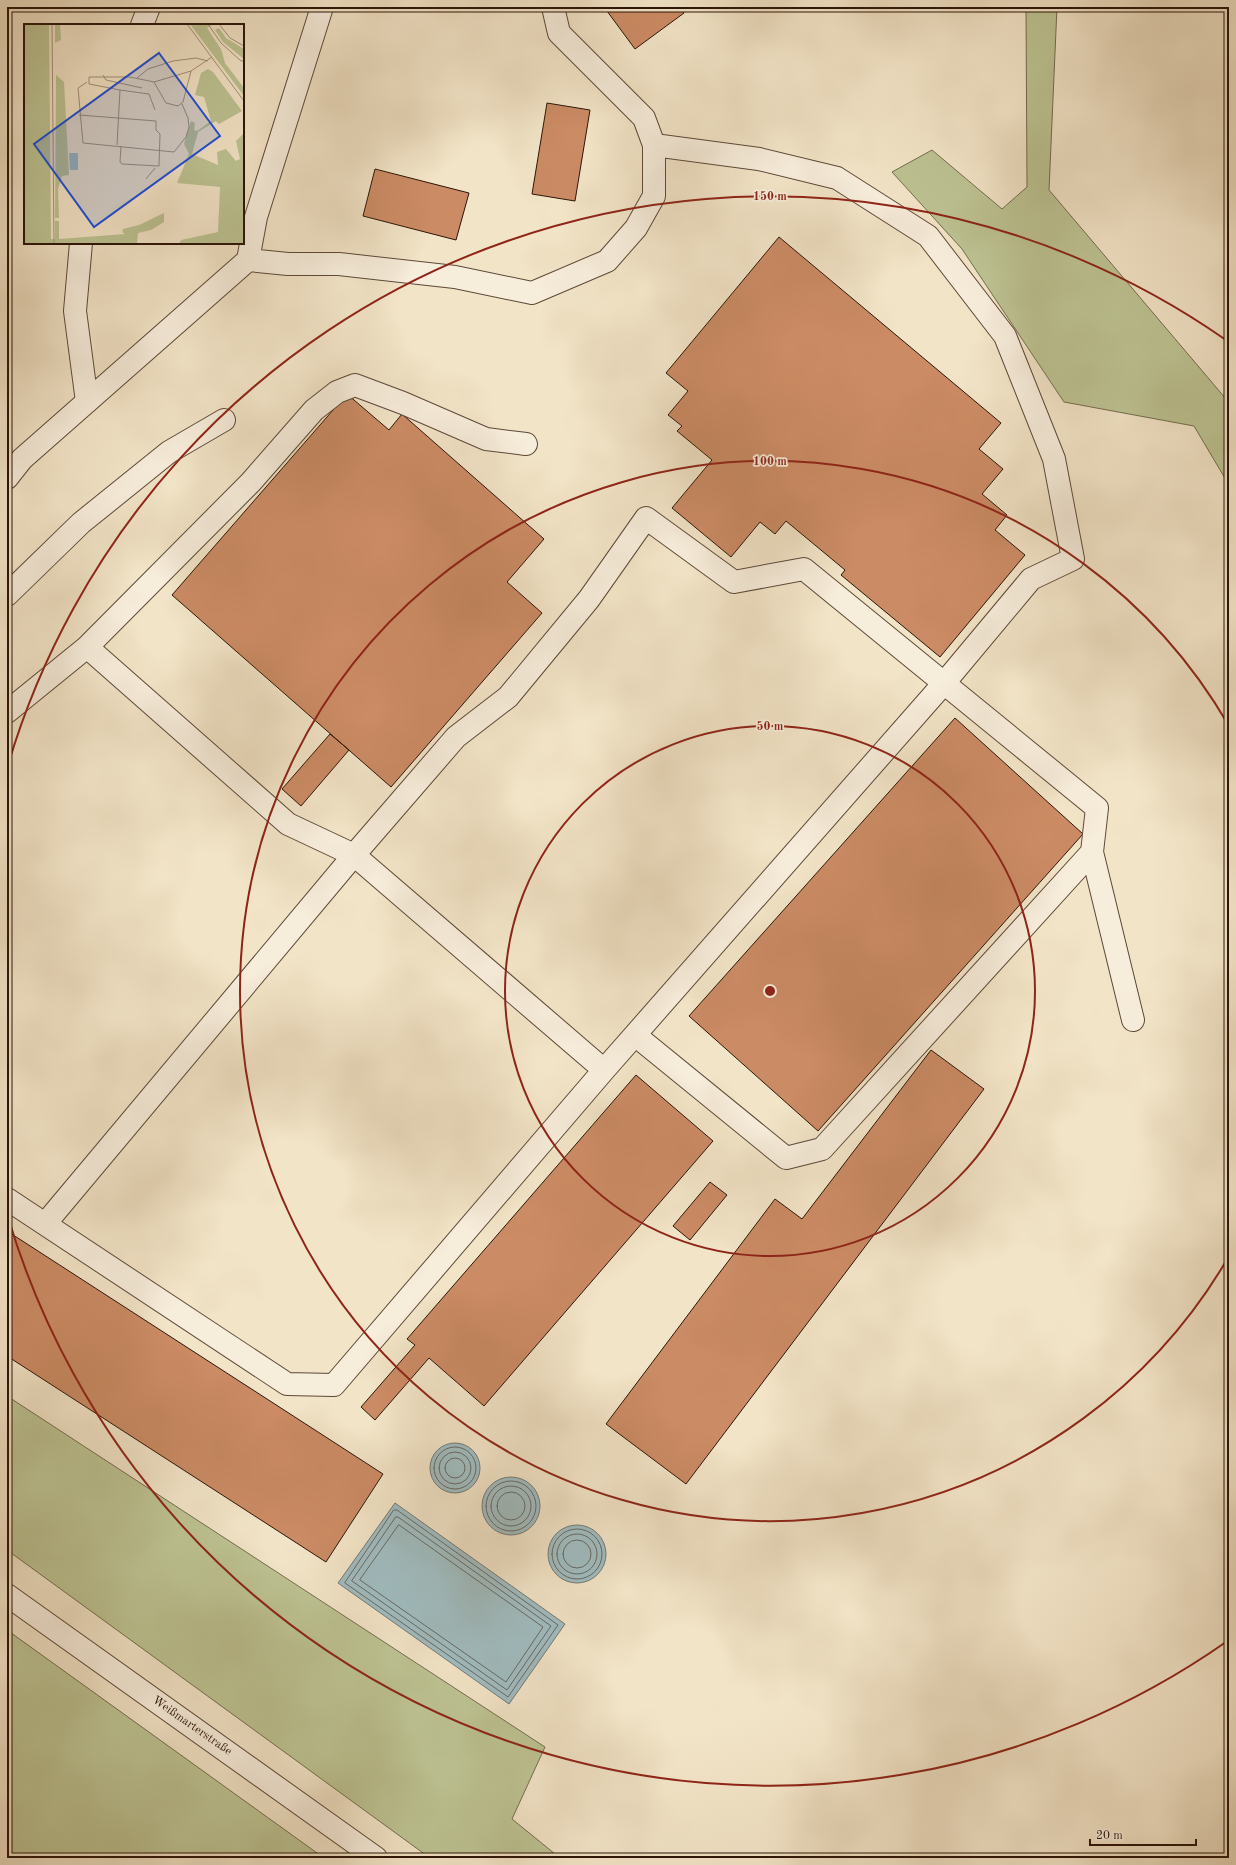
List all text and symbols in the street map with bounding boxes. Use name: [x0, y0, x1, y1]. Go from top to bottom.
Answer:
inset map: [24, 24, 244, 244]
text: 150 m: [753, 190, 787, 203]
text: 100 m: [753, 456, 787, 468]
text: 50 m: [757, 720, 784, 733]
centre of rings: [763, 984, 777, 998]
street label: Weißmarterstraße: [150, 1694, 234, 1758]
scale bar: [1090, 1821, 1196, 1847]
text: 20 m: [1096, 1830, 1123, 1842]

